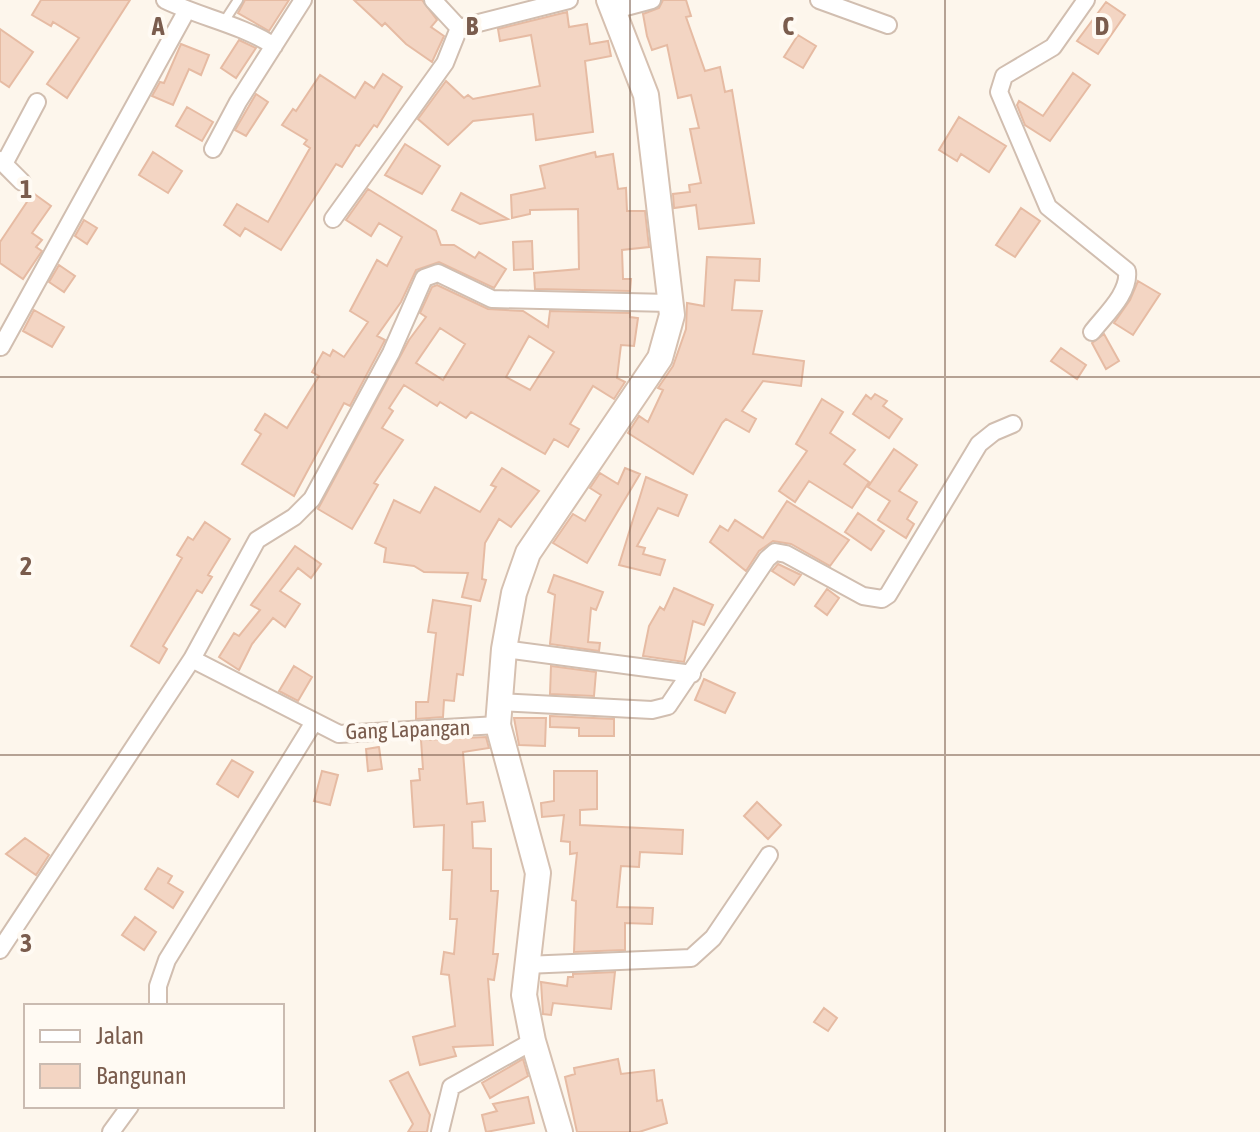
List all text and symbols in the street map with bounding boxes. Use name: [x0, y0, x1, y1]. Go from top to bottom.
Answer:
text: A: [151, 11, 165, 41]
text: B: [466, 11, 479, 41]
text: C: [782, 11, 794, 41]
text: D: [1095, 11, 1109, 41]
text: 1: [20, 174, 32, 204]
text: 2: [20, 551, 32, 581]
street label: Gang Lapangan: [345, 714, 471, 744]
text: 3: [20, 928, 32, 958]
legend: [24, 1004, 284, 1108]
text: Jalan: [96, 1022, 144, 1049]
text: Bangunan: [96, 1062, 187, 1089]

